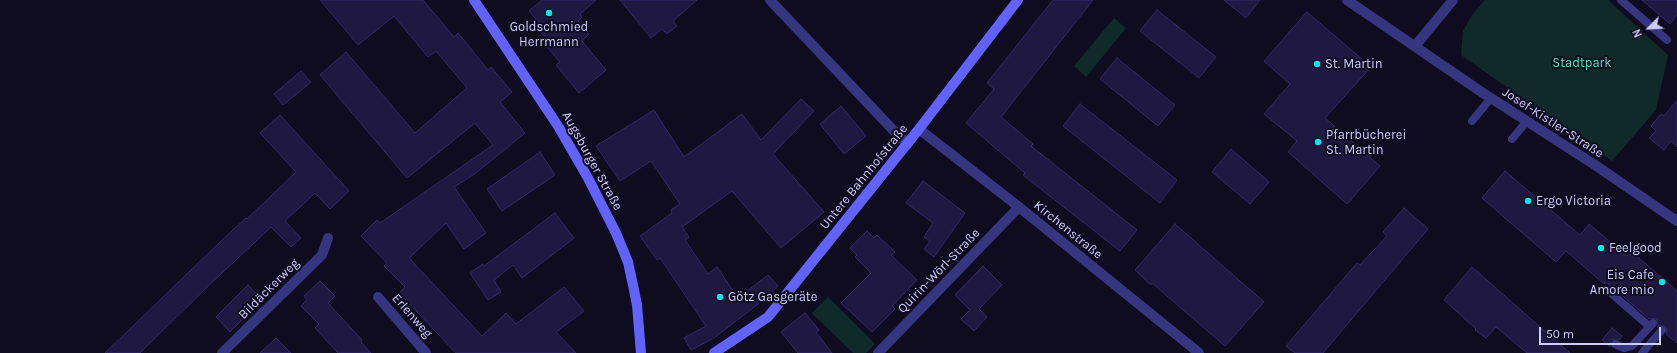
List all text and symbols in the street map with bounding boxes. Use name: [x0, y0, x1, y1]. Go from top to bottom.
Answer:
marker: Goldschmied Herrmann: [544, 8, 554, 18]
north arrow: [1629, 8, 1669, 48]
place label: Goldschmied Herrmann: [510, 19, 588, 50]
text: N: [1630, 27, 1645, 39]
park label: Stadtpark: [1552, 55, 1612, 71]
place label: St. Martin: [1325, 56, 1383, 72]
marker: St. Martin: [1312, 59, 1322, 69]
street label: Josef-Kistler-Straße: [1500, 85, 1606, 161]
street label: Augsburger Straße: [558, 109, 626, 213]
street label: Untere Bahnhofstraße: [817, 121, 911, 233]
place label: Pfarrbücherei St. Martin: [1326, 127, 1406, 158]
marker: Pfarrbücherei St. Martin: [1313, 137, 1323, 147]
place label: Ergo Victoria: [1536, 193, 1611, 209]
marker: Ergo Victoria: [1523, 196, 1533, 206]
street label: Kirchenstraße: [1031, 198, 1105, 262]
street label: Quirin-Wörl-Straße: [895, 225, 983, 317]
place label: Feelgood: [1609, 240, 1662, 256]
marker: Feelgood: [1596, 243, 1606, 253]
street label: Bildäckerweg: [235, 255, 303, 323]
place label: Eis Cafe Amore mio: [1590, 267, 1654, 298]
marker: Eis Cafe Amore mio: [1657, 277, 1667, 287]
place label: Götz Gasgeräte: [728, 289, 817, 305]
street label: Erlenweg: [389, 291, 435, 341]
marker: Götz Gasgeräte: [715, 292, 725, 302]
scale bar: [1541, 319, 1663, 345]
text: 50 m: [1546, 327, 1574, 341]

